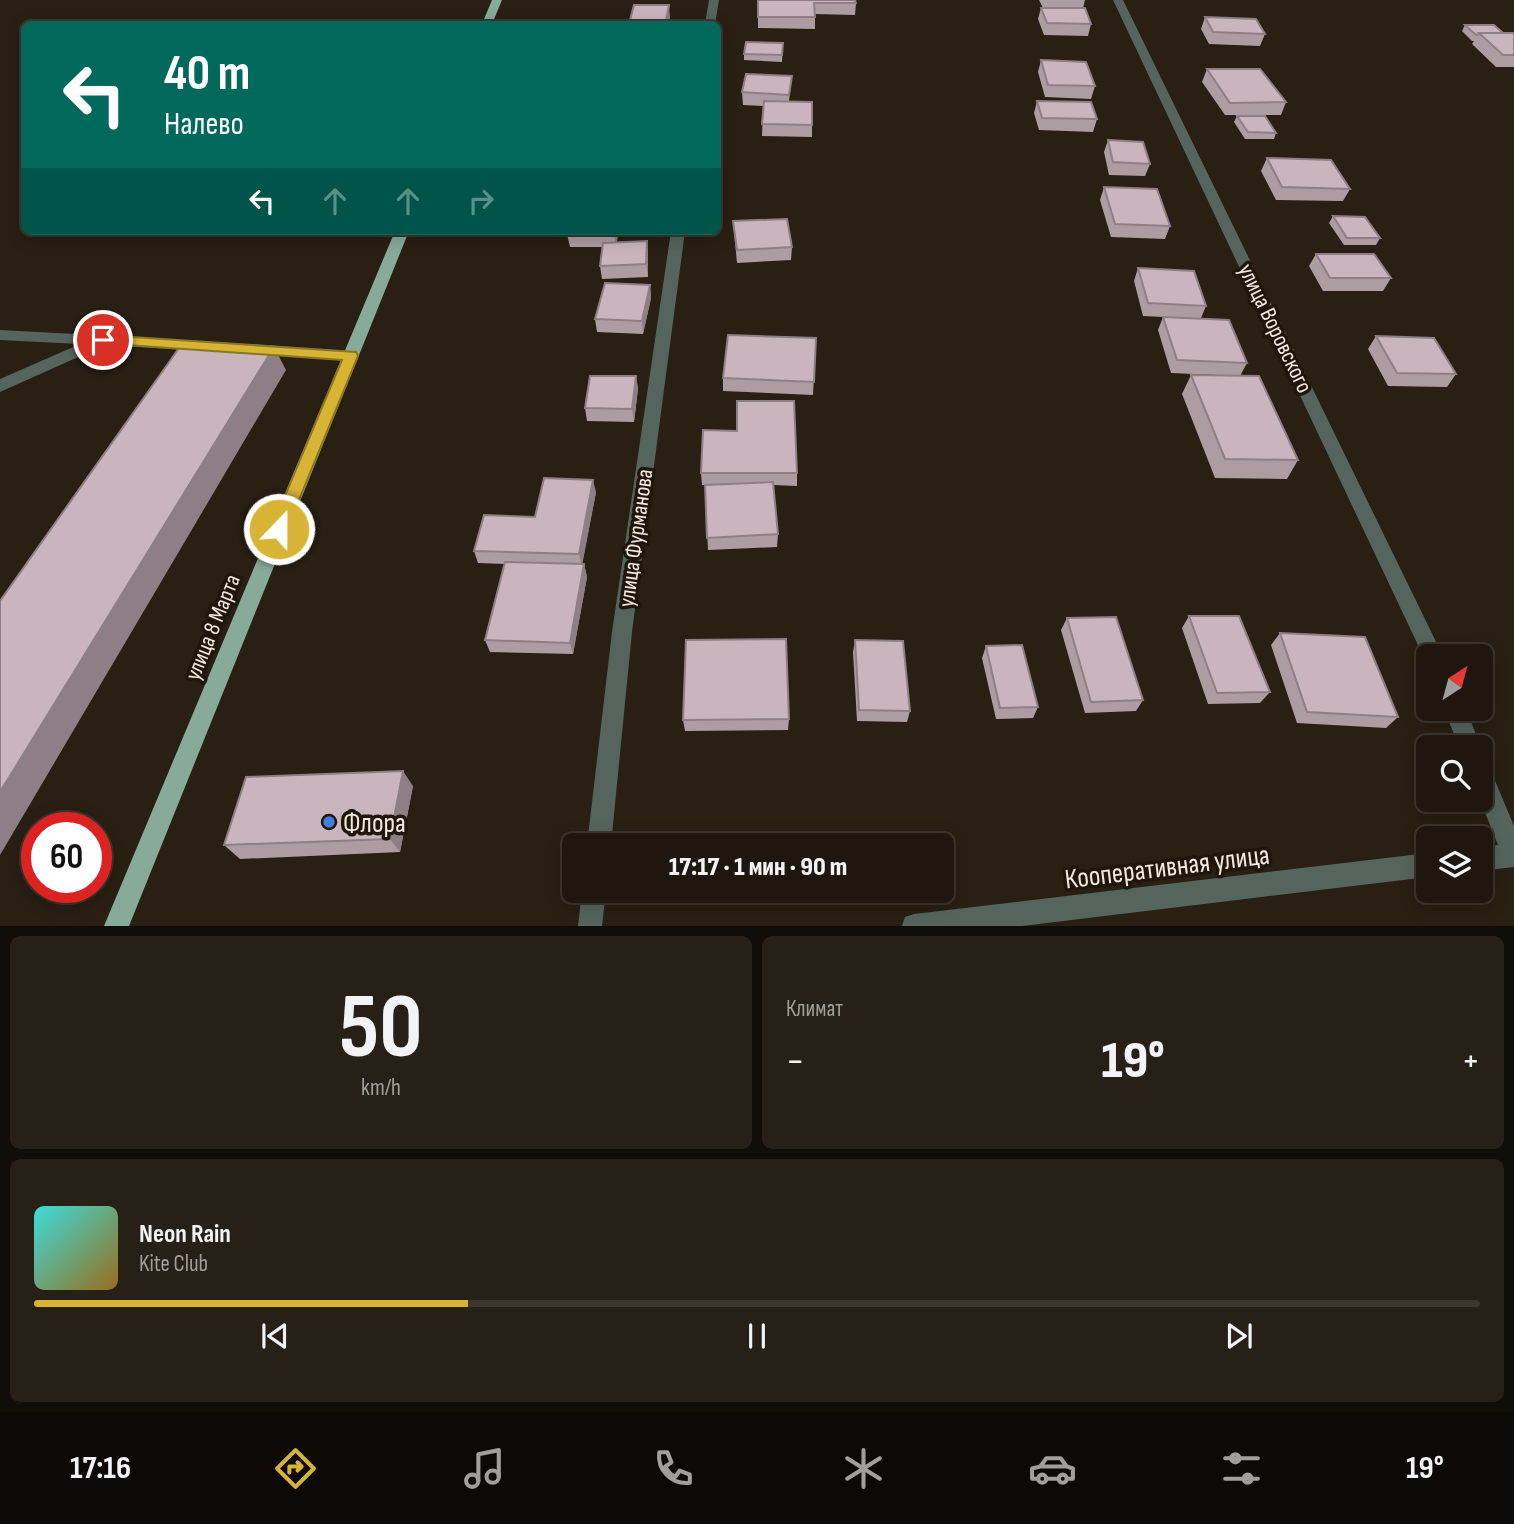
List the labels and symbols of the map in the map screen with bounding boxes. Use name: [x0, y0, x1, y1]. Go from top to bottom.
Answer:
street label: улица Воровского: [1232, 259, 1318, 398]
pin: [73, 310, 133, 370]
street label: улица Фурманова: [612, 467, 660, 609]
position arrow: [242, 492, 316, 566]
street label: улица 8 Марта: [179, 570, 247, 684]
north arrow: [1416, 644, 1493, 721]
place label: Флора: [343, 807, 406, 840]
speed limit sign: 60: [21, 812, 112, 903]
marker: Флора: [321, 814, 337, 830]
street label: Кооперативная улица: [1063, 839, 1272, 896]

